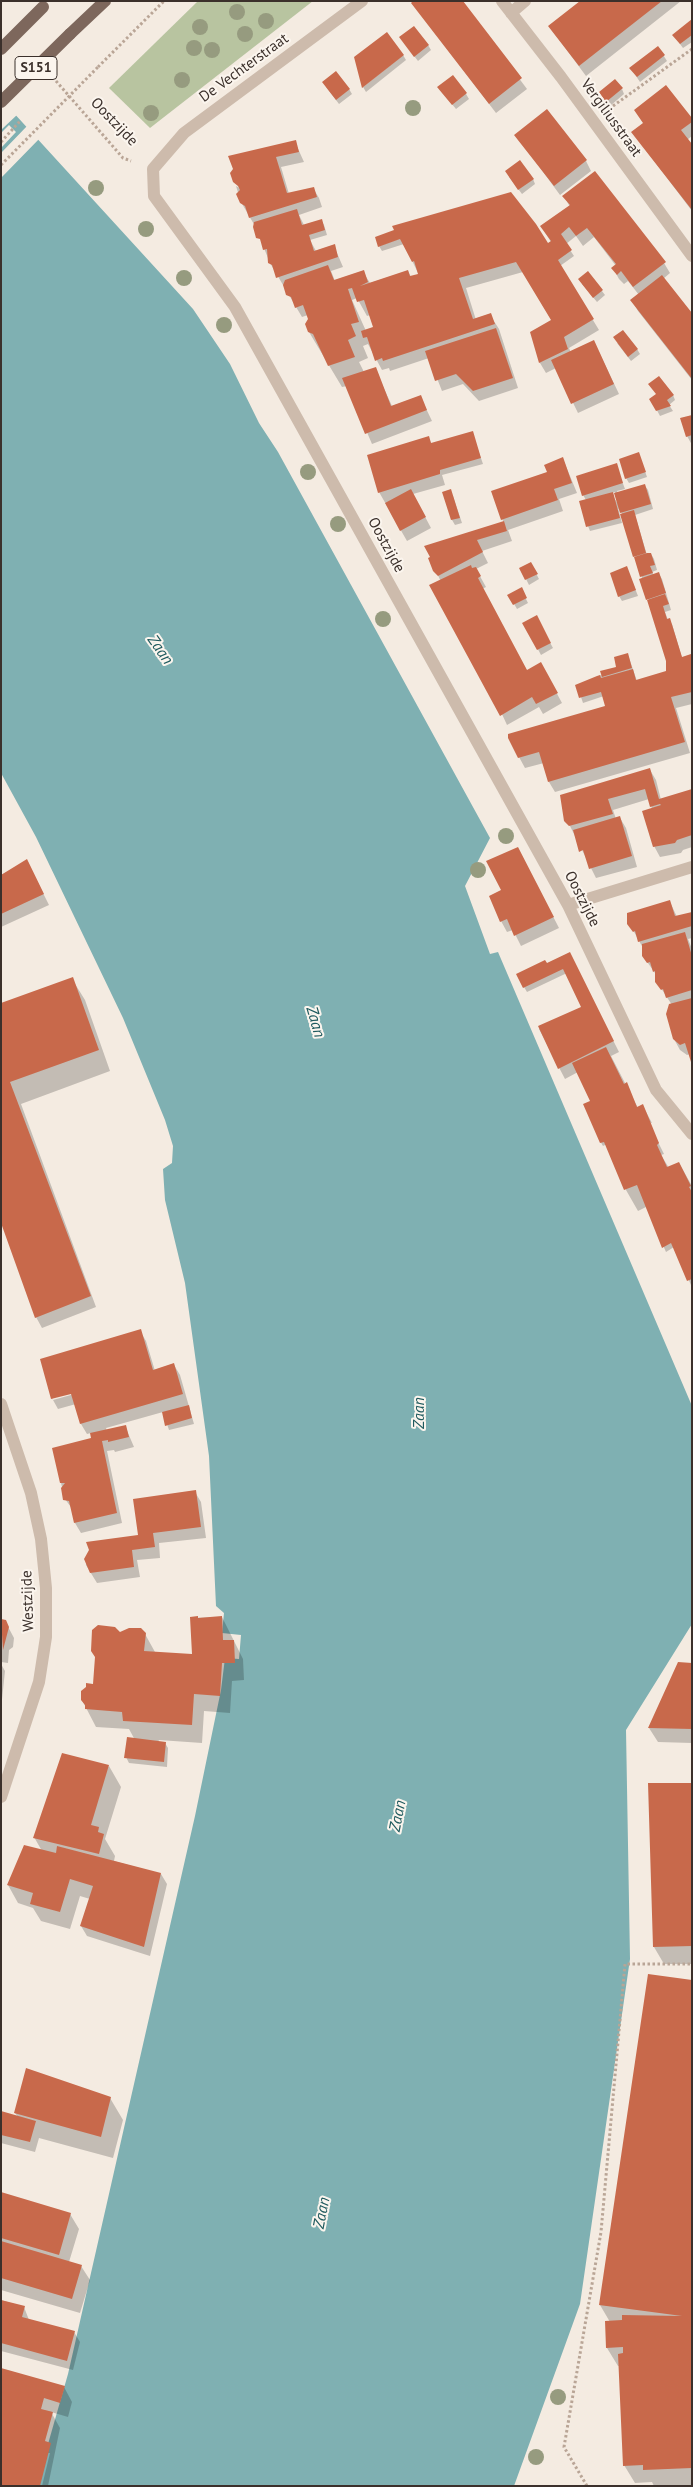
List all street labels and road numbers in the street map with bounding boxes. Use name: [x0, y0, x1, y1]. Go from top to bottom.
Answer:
street label: De Vechterstraat: [196, 30, 292, 106]
road number: S151: [15, 56, 57, 80]
street label: Vergiliusstraat: [577, 76, 645, 160]
street label: Oostzijde: [87, 94, 141, 150]
street label: Oostzijde: [364, 514, 408, 576]
street label: Oostzijde: [560, 868, 604, 930]
street label: Westzijde: [18, 1570, 38, 1632]

